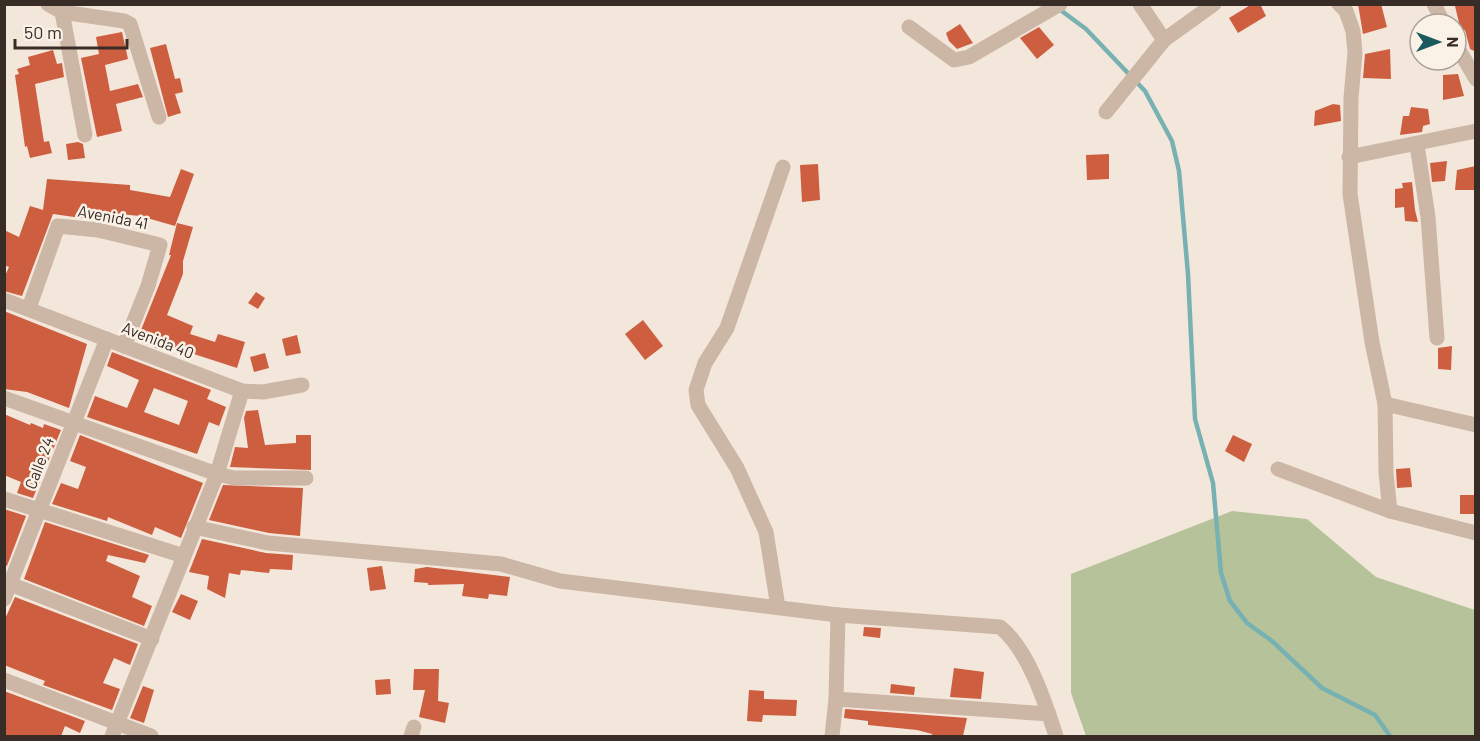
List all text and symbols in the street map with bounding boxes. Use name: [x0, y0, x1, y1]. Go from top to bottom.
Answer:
scale bar: [15, 12, 128, 50]
north arrow: [1408, 12, 1468, 72]
text: 50 m: [24, 21, 62, 43]
text: N: [1444, 37, 1463, 47]
street label: Avenida 41: [76, 200, 150, 233]
street label: Avenida 40: [119, 317, 197, 362]
street label: Calle 24: [20, 434, 57, 492]

